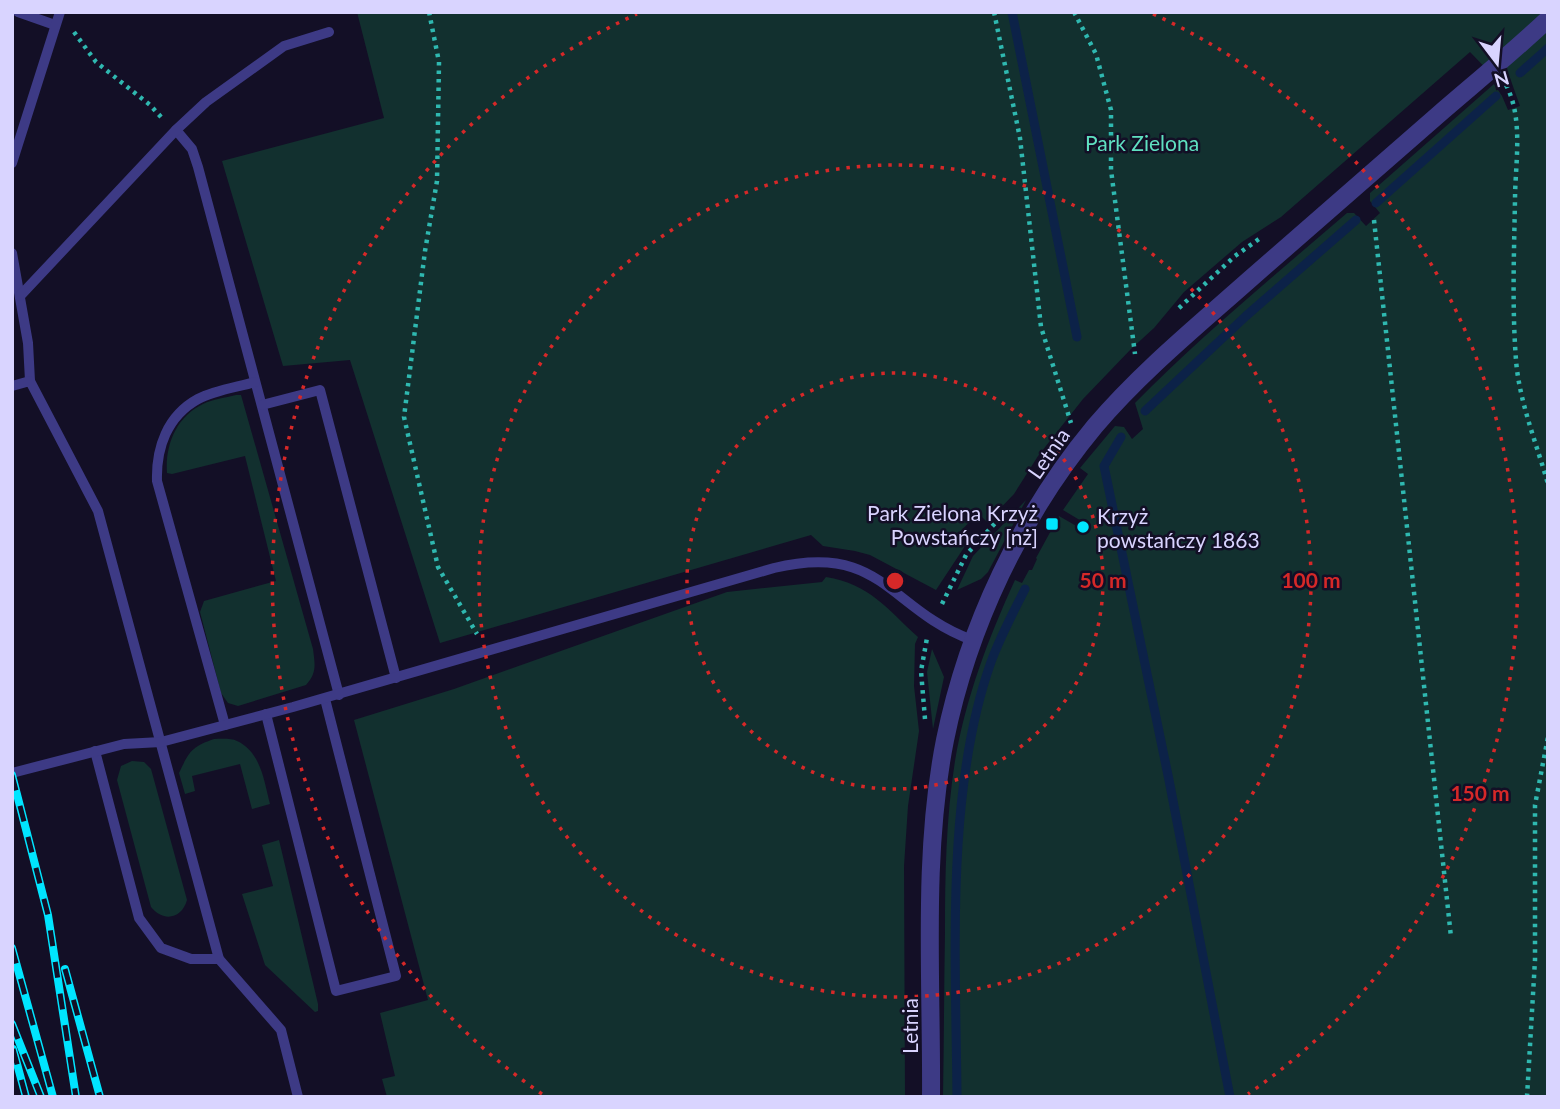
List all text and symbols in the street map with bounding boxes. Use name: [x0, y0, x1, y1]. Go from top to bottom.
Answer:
north arrow: [1462, 28, 1532, 98]
text: N: [1492, 67, 1512, 93]
park label: Park Zielona: [1085, 130, 1199, 155]
street label: Letnia: [1022, 423, 1074, 483]
place label: Park Zielona Krzyż Powstańczy [nż]: [867, 500, 1038, 549]
place label: Krzyż powstańczy 1863: [1097, 503, 1260, 552]
marker: Park Zielona Krzyż Powstańczy [nż]: [1044, 516, 1060, 532]
marker: Krzyż powstańczy 1863: [1075, 519, 1091, 535]
text: 50 m: [1079, 567, 1127, 592]
text: 100 m: [1281, 567, 1341, 592]
centre of rings: [883, 569, 907, 593]
text: 150 m: [1450, 780, 1510, 805]
street label: Letnia: [897, 998, 922, 1054]

